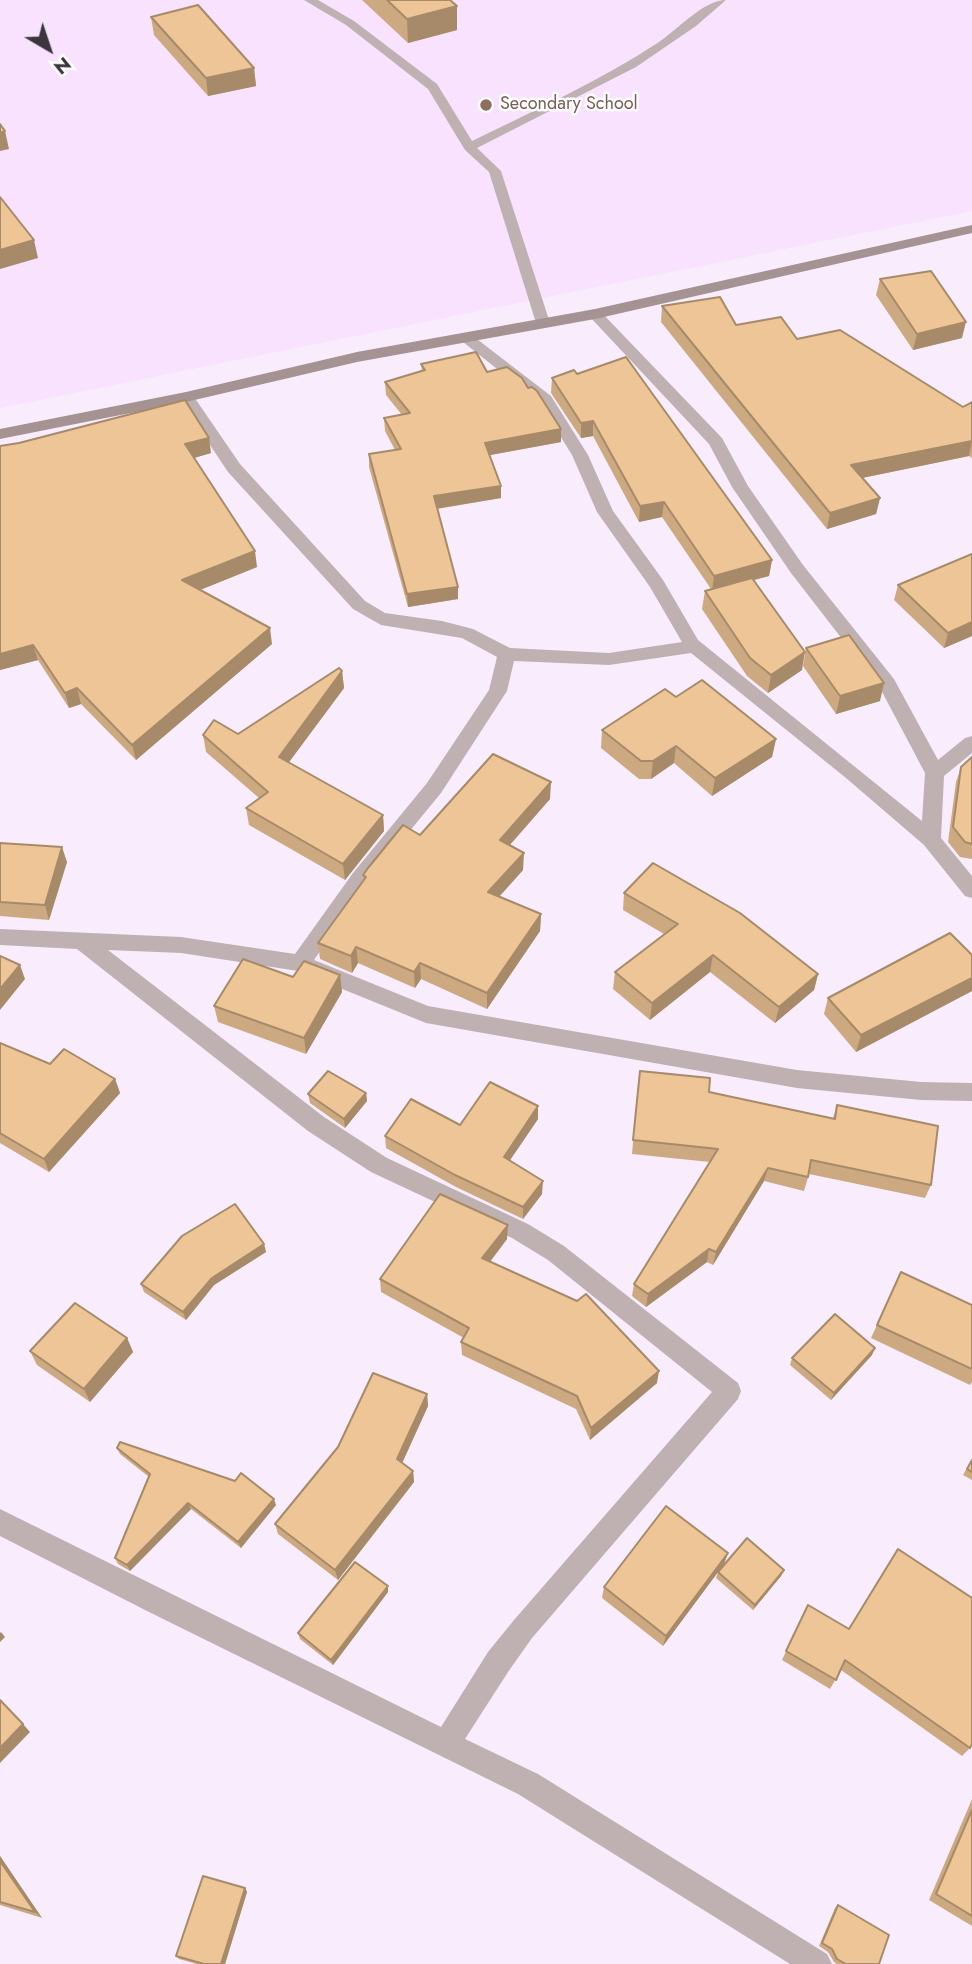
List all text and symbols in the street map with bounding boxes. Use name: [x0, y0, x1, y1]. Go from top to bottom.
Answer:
north arrow: [14, 14, 84, 84]
text: N: [48, 50, 77, 81]
place label: Secondary School: [500, 94, 638, 116]
marker: Secondary School: [478, 97, 494, 113]

